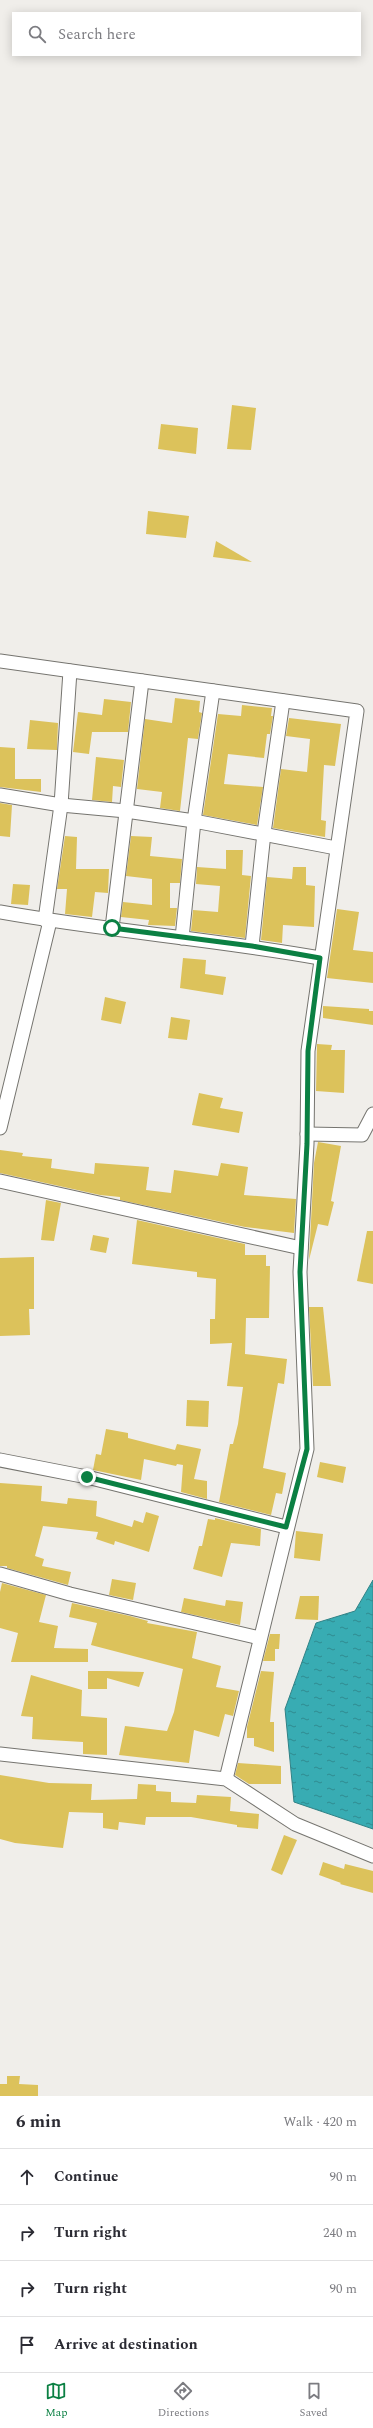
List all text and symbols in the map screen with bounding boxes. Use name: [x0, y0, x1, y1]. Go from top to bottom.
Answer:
search box: [12, 12, 361, 56]
icon: search: [26, 23, 48, 45]
text: Search here: [58, 23, 136, 46]
route start: [103, 919, 121, 937]
route end: [78, 1468, 96, 1486]
text: 6 min: [16, 2109, 61, 2135]
text: Walk · 420 m: [283, 2112, 357, 2132]
text: Continue: [54, 2165, 119, 2188]
icon: ahead: [16, 2166, 38, 2188]
text: 90 m: [330, 2167, 357, 2187]
text: Turn right: [54, 2221, 127, 2244]
icon: right: [16, 2222, 38, 2244]
text: 240 m: [323, 2223, 357, 2243]
text: Turn right: [54, 2277, 127, 2300]
icon: right: [16, 2278, 38, 2300]
text: 90 m: [330, 2279, 357, 2299]
text: Arrive at destination: [54, 2333, 198, 2356]
icon: arrive: [16, 2334, 38, 2356]
tab: Map: [45, 2380, 67, 2421]
tab: Directions: [158, 2380, 209, 2421]
tab: Saved: [300, 2380, 328, 2421]

